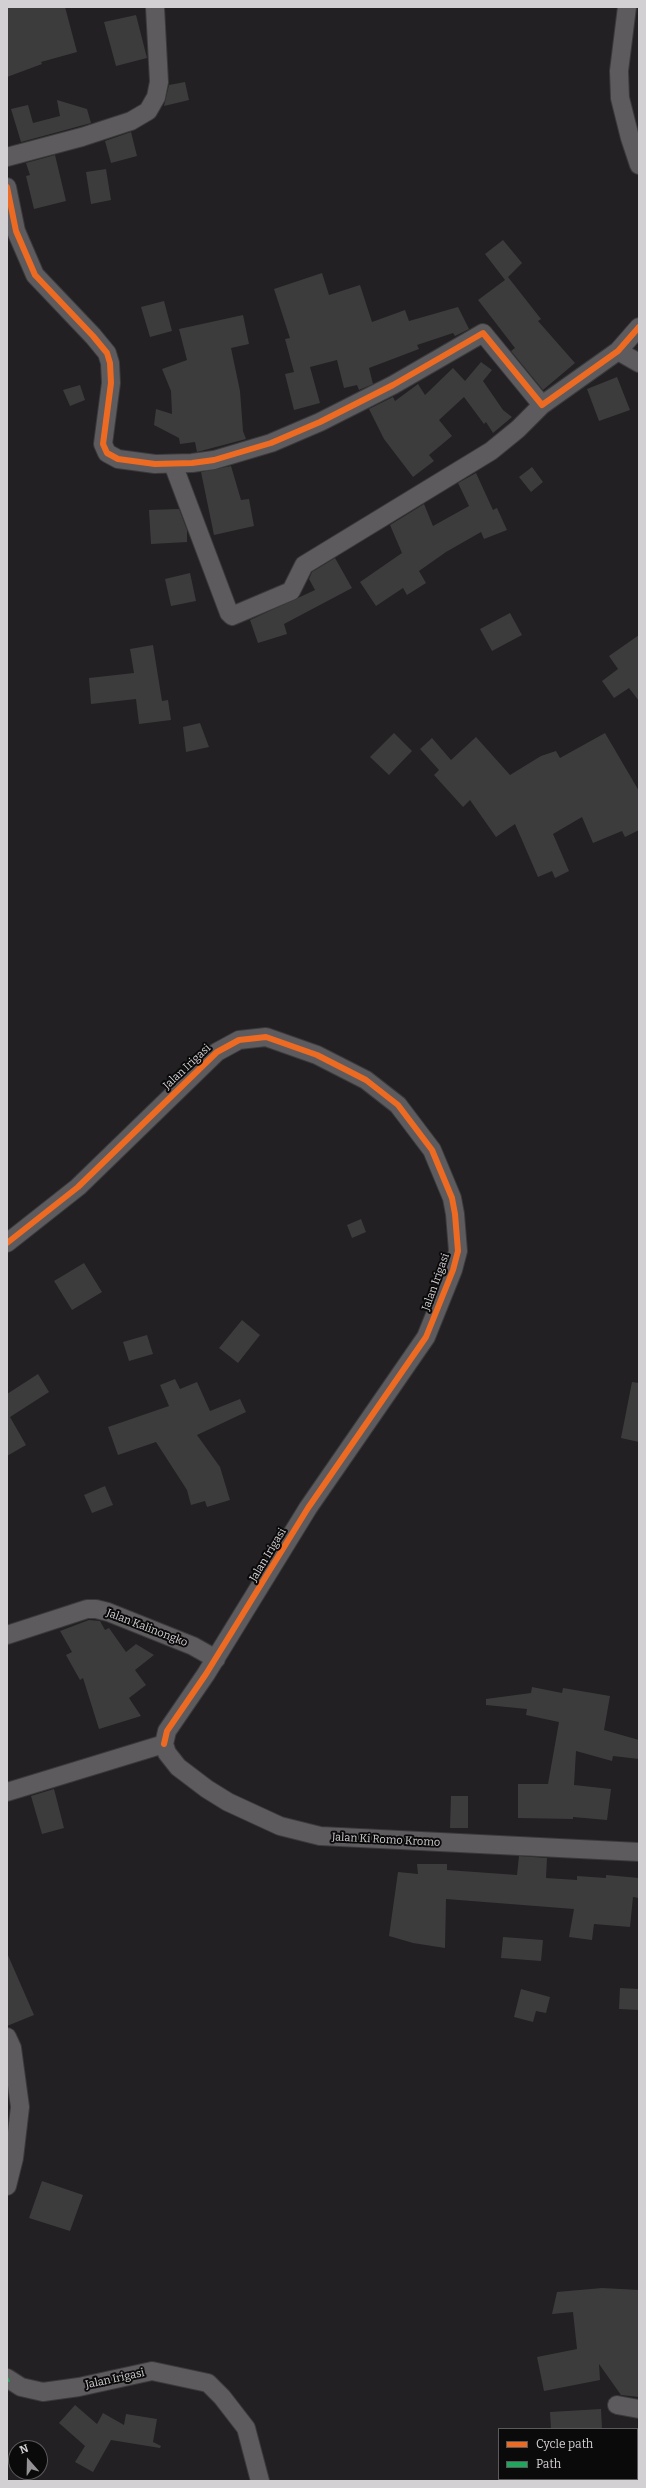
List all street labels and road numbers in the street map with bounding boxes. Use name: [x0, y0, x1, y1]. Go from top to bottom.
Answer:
street label: Jalan Irigasi: [161, 1042, 213, 1092]
street label: Jalan Irigasi: [420, 1252, 452, 1312]
street label: Jalan Irigasi: [247, 1526, 289, 1584]
street label: Jalan Kalinongko: [105, 1606, 189, 1650]
street label: Jalan Ki Romo Kromo: [332, 1831, 440, 1849]
street label: Jalan Irigasi: [84, 2366, 146, 2392]

